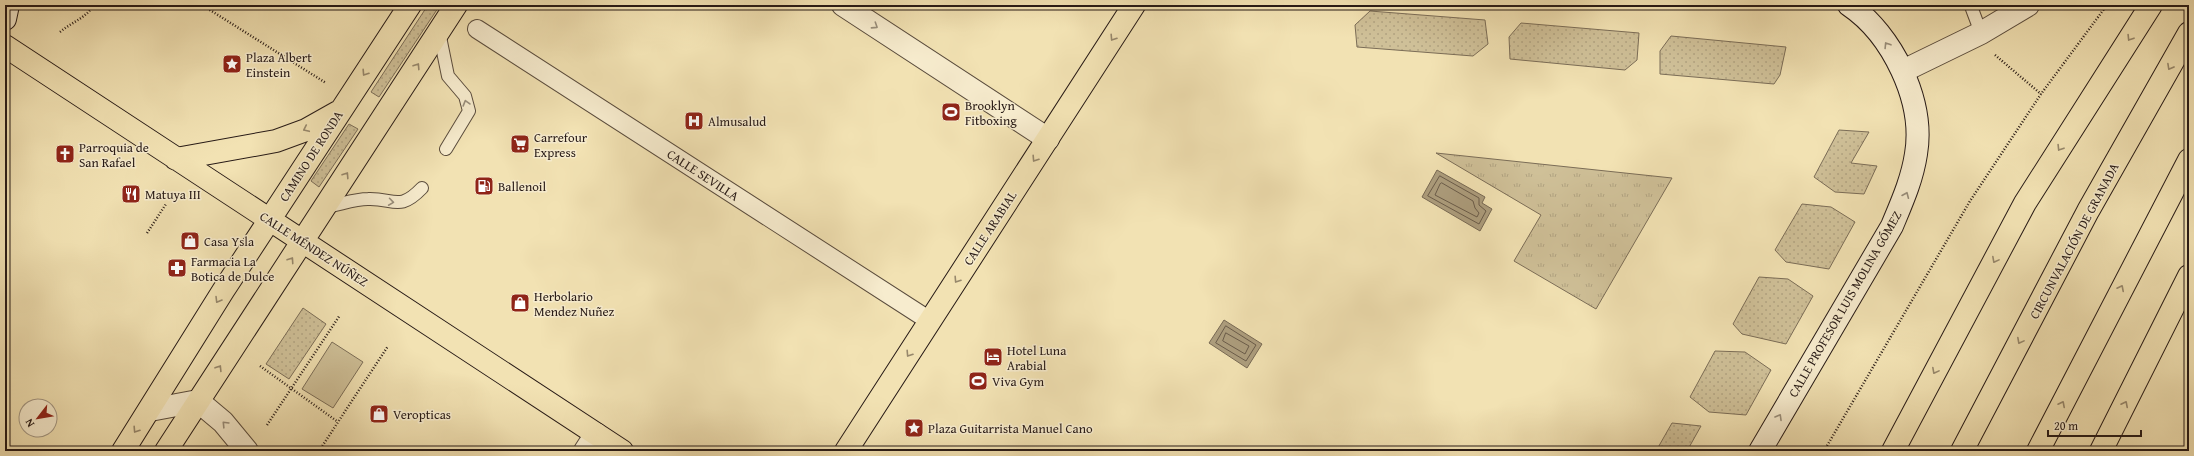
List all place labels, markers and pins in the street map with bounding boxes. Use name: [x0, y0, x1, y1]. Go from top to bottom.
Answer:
place label: Plaza Albert Einstein: [246, 48, 312, 82]
place icon: Plaza Albert Einstein: [221, 53, 243, 75]
place label: Brooklyn Fitboxing: [965, 96, 1017, 130]
sports icon: Brooklyn Fitboxing: [940, 101, 962, 123]
hospital icon: Almusalud: [683, 110, 705, 132]
place label: Almusalud: [708, 112, 766, 131]
place label: Carrefour Express: [534, 128, 588, 162]
supermarket icon: Carrefour Express: [509, 133, 531, 155]
place label: Parroquia de San Rafael: [79, 138, 149, 172]
church icon: Parroquia de San Rafael: [54, 143, 76, 165]
fuel station icon: Ballenoil: [473, 175, 495, 197]
place label: Ballenoil: [498, 177, 546, 196]
restaurant icon: Matuya III: [120, 183, 142, 205]
place label: Matuya III: [145, 185, 201, 204]
shop icon: Casa Ysla: [179, 230, 201, 252]
place label: Casa Ysla: [204, 232, 255, 251]
place label: Farmacia La Botica de Dulce: [191, 252, 274, 286]
pharmacy icon: Farmacia La Botica de Dulce: [166, 257, 188, 279]
place label: Herbolario Mendez Nuñez: [534, 287, 615, 321]
shop icon: Herbolario Mendez Nuñez: [509, 292, 531, 314]
place label: Hotel Luna Arabial: [1007, 341, 1067, 375]
hotel icon: Hotel Luna Arabial: [982, 346, 1004, 368]
sports icon: Viva Gym: [967, 370, 989, 392]
place label: Viva Gym: [992, 372, 1045, 391]
shop icon: Veropticas: [368, 403, 390, 425]
place label: Veropticas: [393, 405, 451, 424]
place icon: Plaza Guitarrista Manuel Cano: [903, 417, 925, 439]
place label: Plaza Guitarrista Manuel Cano: [928, 419, 1093, 438]

